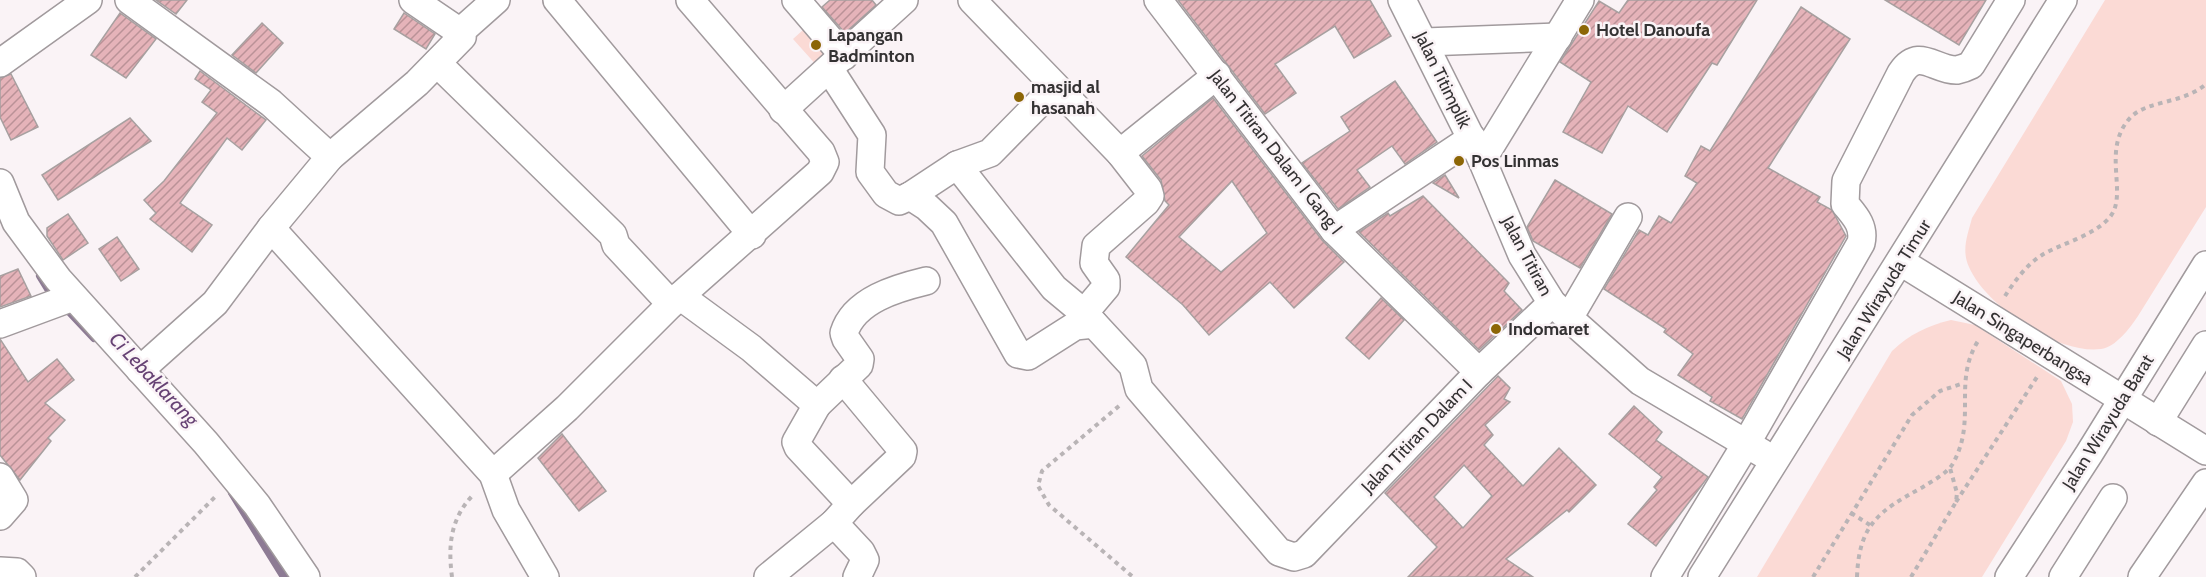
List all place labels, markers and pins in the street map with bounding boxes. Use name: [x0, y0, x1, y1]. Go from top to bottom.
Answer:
place label: Hotel Danoufa: [1596, 19, 1710, 41]
marker: Hotel Danoufa: [1577, 23, 1591, 37]
place label: Lapangan Badminton: [828, 24, 915, 67]
marker: Lapangan Badminton: [809, 38, 823, 52]
place label: masjid al hasanah: [1031, 76, 1100, 119]
marker: masjid al hasanah: [1012, 90, 1026, 104]
place label: Pos Linmas: [1471, 150, 1559, 172]
marker: Pos Linmas: [1452, 154, 1466, 168]
place label: Indomaret: [1508, 318, 1589, 340]
marker: Indomaret: [1489, 322, 1503, 336]

